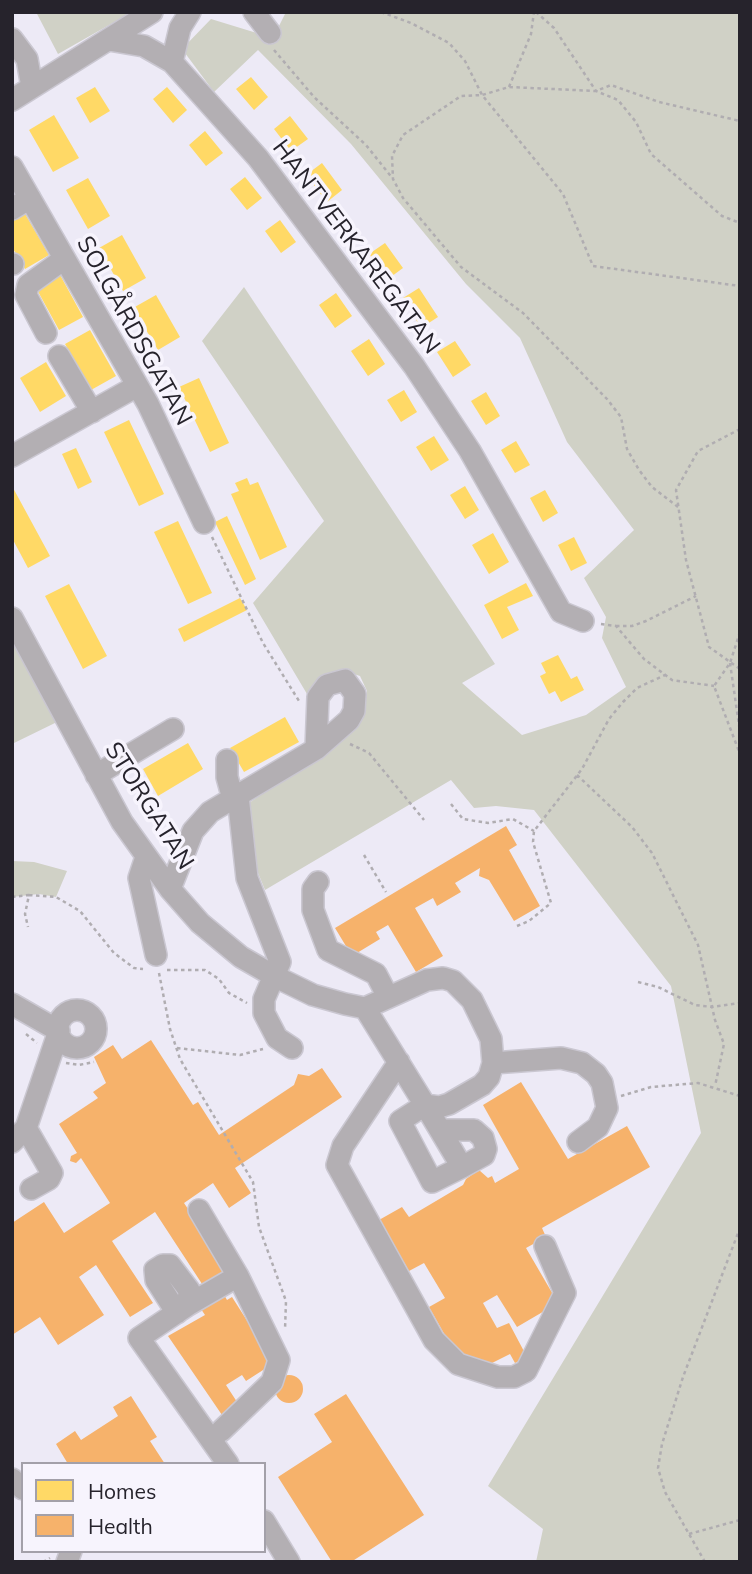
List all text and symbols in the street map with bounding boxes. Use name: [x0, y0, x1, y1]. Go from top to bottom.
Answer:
street label: HANTVERKAREGATAN: [266, 134, 446, 360]
street label: SOLGÅRDSGATAN: [70, 231, 198, 431]
street label: STORGATAN: [98, 737, 200, 875]
legend: [21, 1462, 266, 1553]
text: Homes: [88, 1478, 156, 1504]
text: Health: [88, 1513, 153, 1539]

